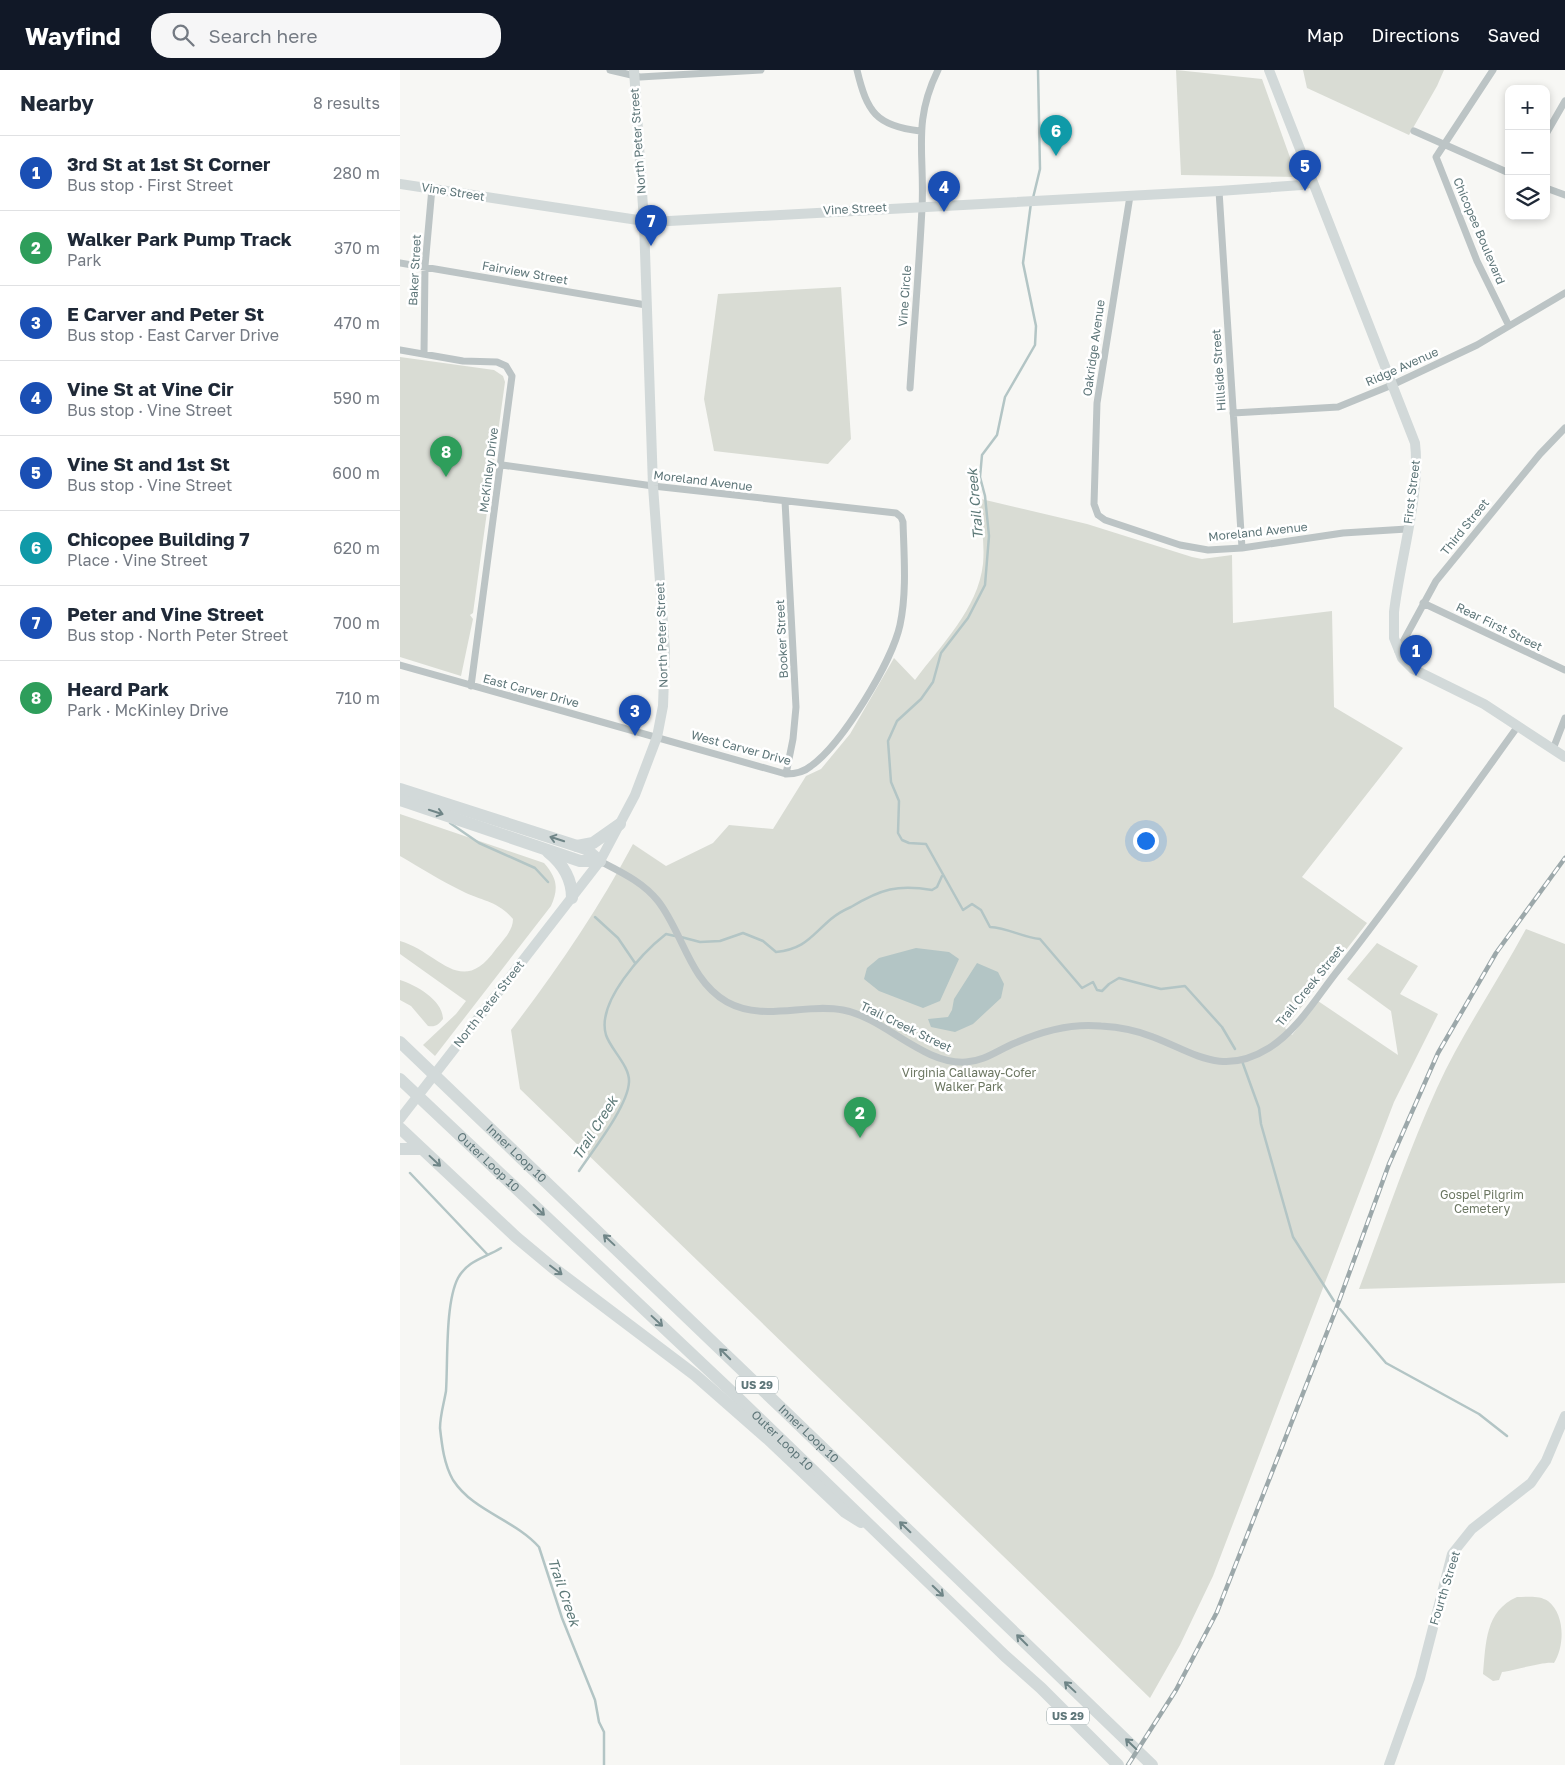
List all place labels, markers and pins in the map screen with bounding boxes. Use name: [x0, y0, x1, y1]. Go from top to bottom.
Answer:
pin: 6: [1040, 115, 1072, 156]
pin: 5: [1289, 150, 1321, 191]
pin: 4: [928, 171, 960, 212]
pin: 7: [635, 205, 667, 246]
pin: 8: [430, 436, 462, 477]
pin: 1: [1400, 635, 1432, 676]
pin: 3: [619, 695, 651, 736]
pin: 2: [844, 1097, 876, 1138]

